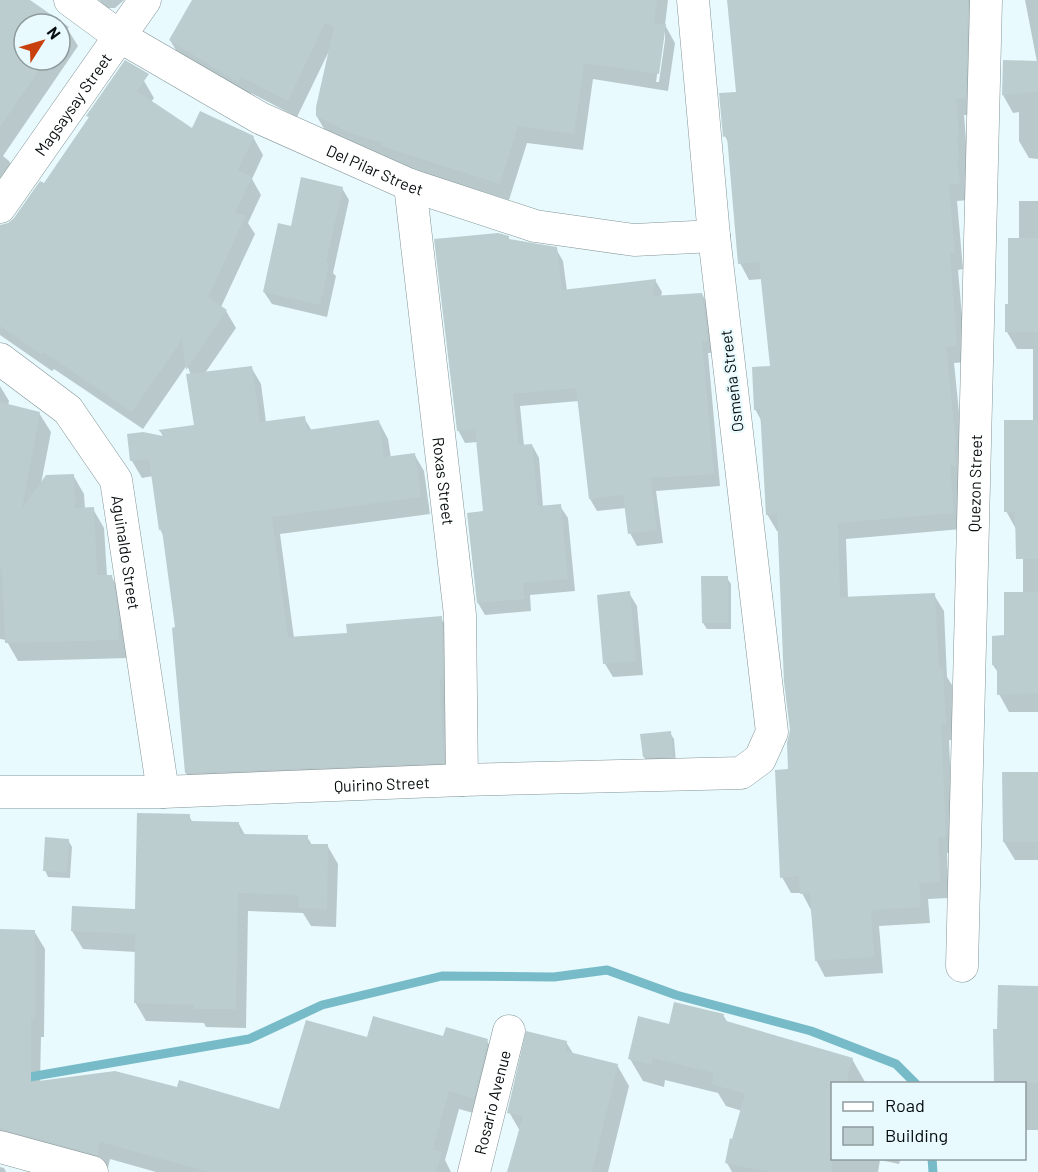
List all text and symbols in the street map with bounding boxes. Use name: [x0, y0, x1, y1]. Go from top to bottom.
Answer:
north arrow: [12, 12, 72, 72]
text: N: [44, 23, 65, 43]
street label: Magsaysay Street: [30, 49, 115, 159]
street label: Del Pilar Street: [324, 140, 426, 198]
street label: Osmeña Street: [715, 329, 747, 433]
street label: Quezon Street: [963, 434, 985, 532]
street label: Roxas Street: [430, 436, 459, 526]
street label: Aguinaldo Street: [109, 494, 145, 611]
street label: Quirino Street: [333, 772, 430, 795]
street label: Rosario Avenue: [469, 1048, 513, 1156]
legend: [831, 1082, 1026, 1160]
text: Road: [885, 1094, 925, 1116]
text: Building: [885, 1124, 948, 1146]

